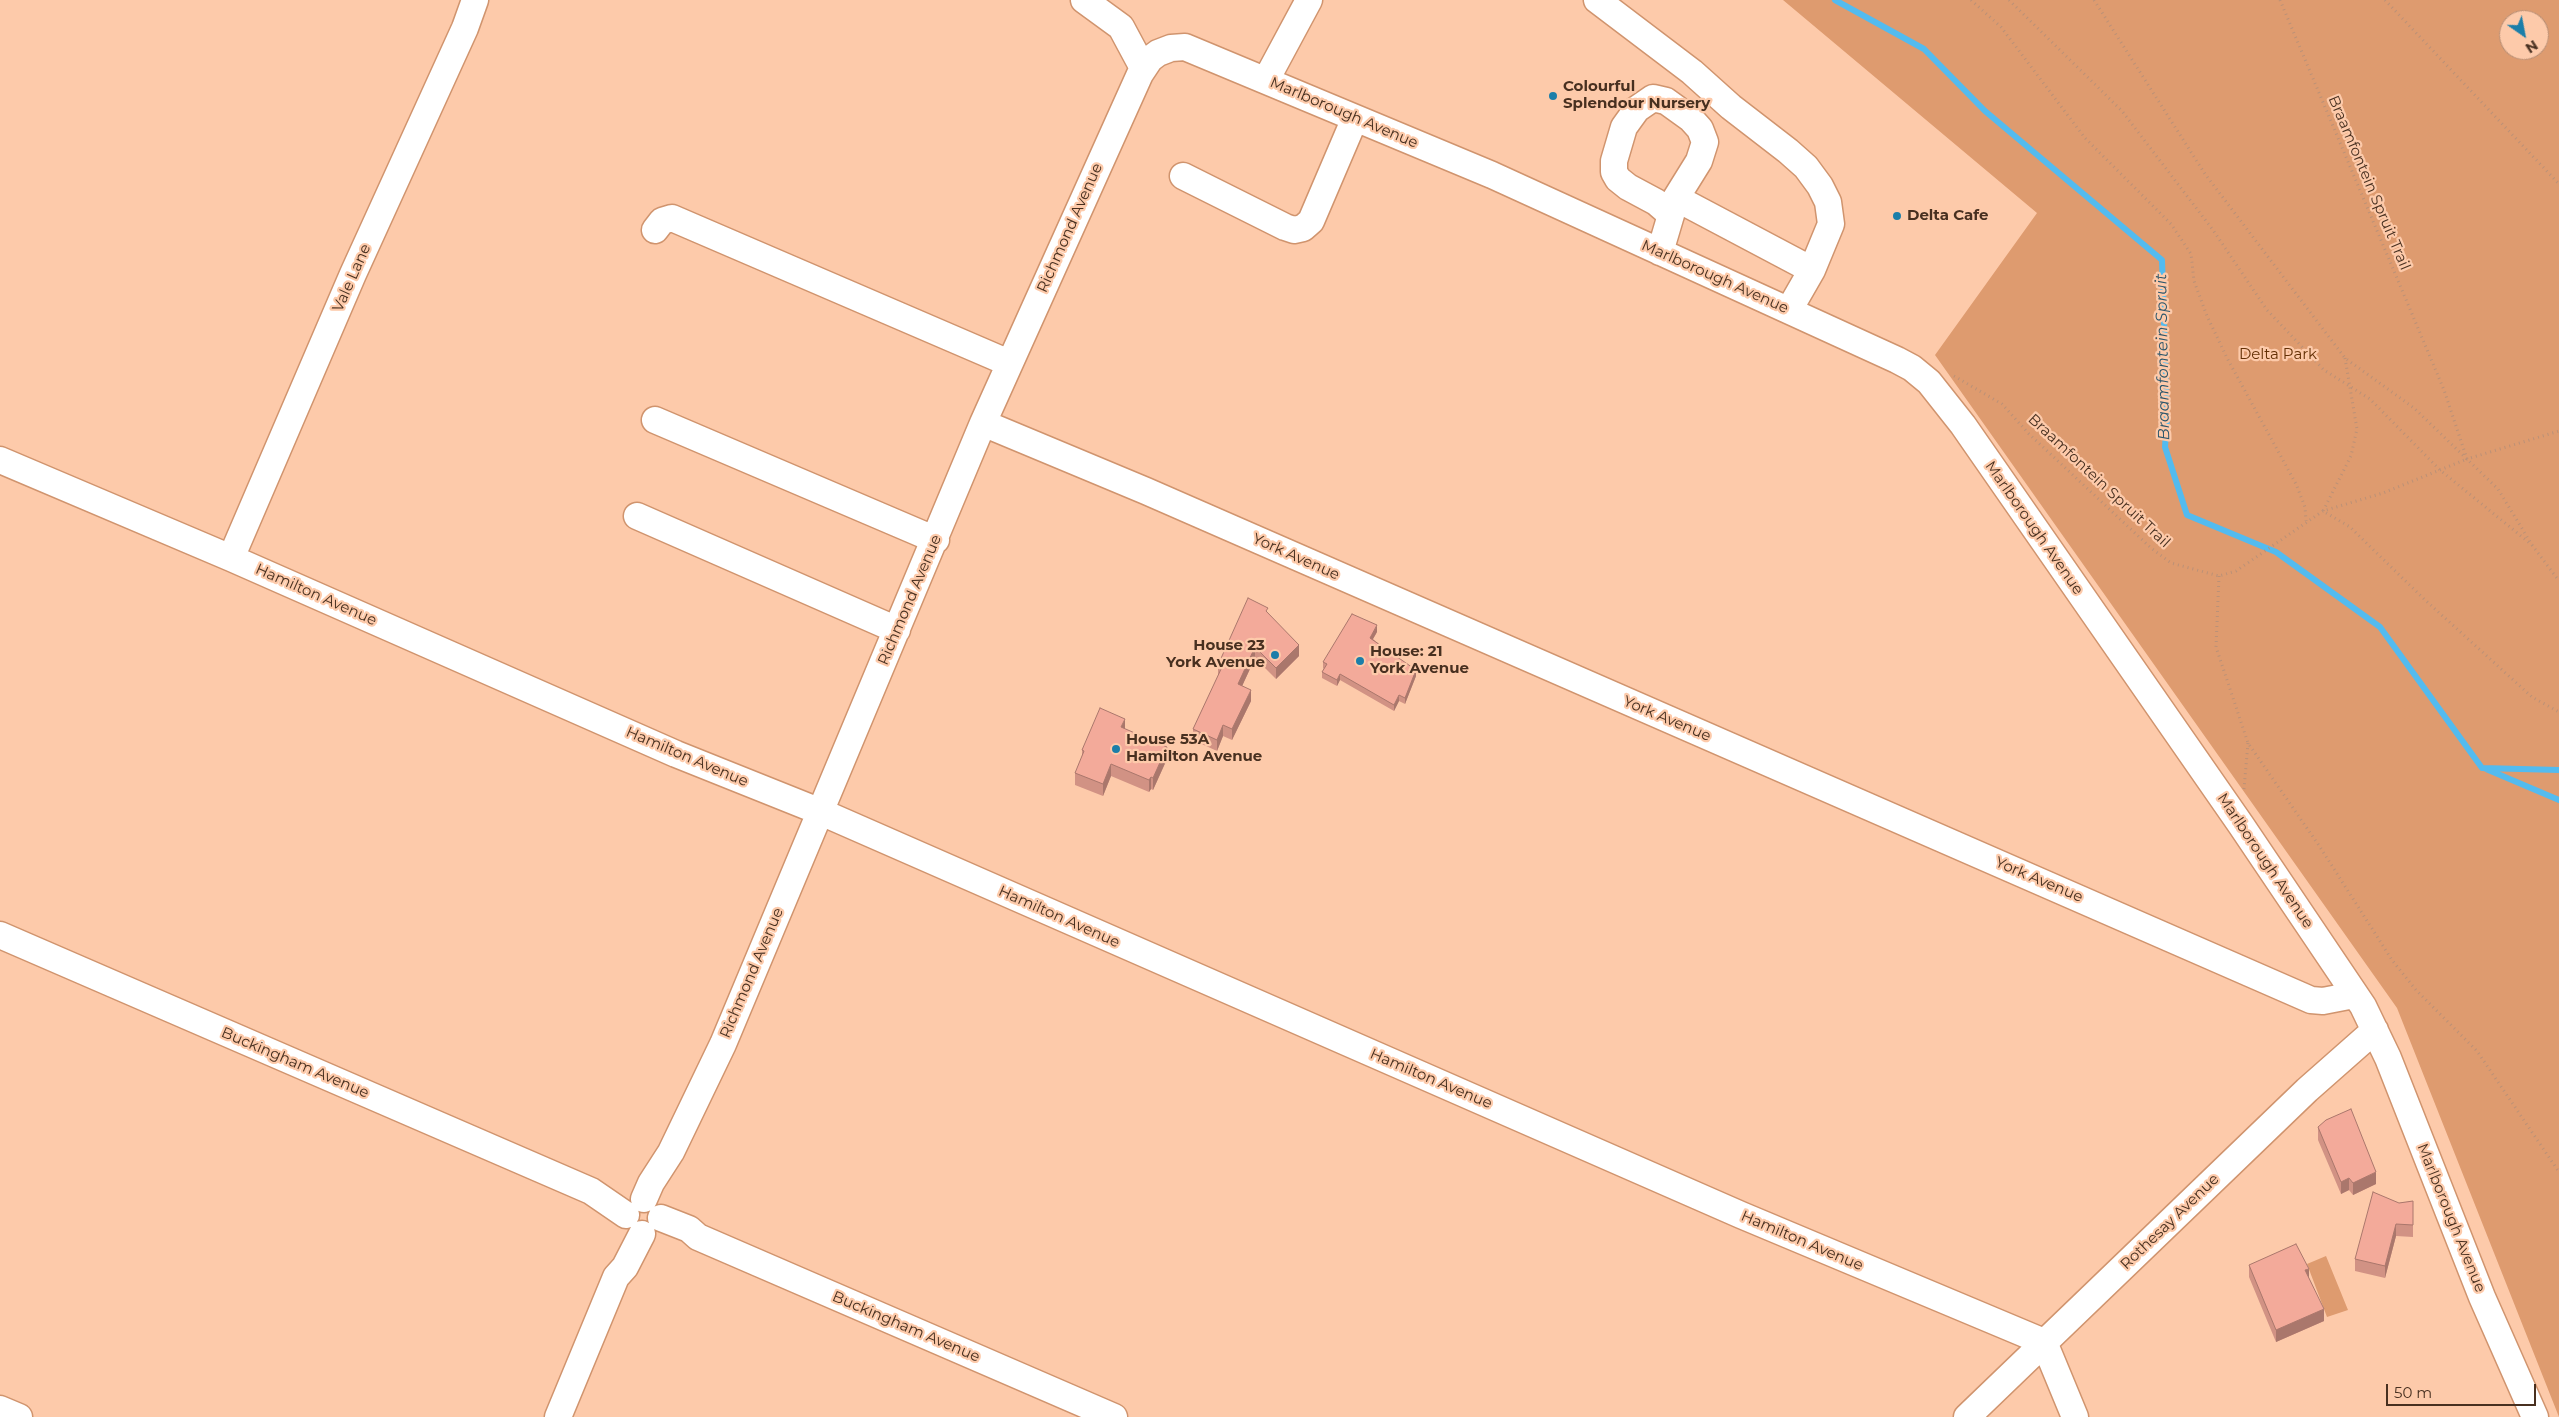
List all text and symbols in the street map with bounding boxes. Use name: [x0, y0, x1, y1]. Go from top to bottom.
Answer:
north arrow: [2499, 10, 2549, 60]
text: N: [2522, 36, 2541, 57]
street label: Marlborough Avenue: [1267, 74, 1421, 152]
place label: Colourful Splendour Nursery: [1563, 78, 1710, 113]
marker: Colourful Splendour Nursery: [1547, 90, 1559, 102]
street label: Braamfontein Spruit Trail: [2324, 93, 2414, 273]
street label: Richmond Avenue: [1033, 161, 1107, 295]
place label: Delta Cafe: [1907, 207, 1988, 225]
marker: Delta Cafe: [1891, 210, 1903, 222]
street label: Marlborough Avenue: [1639, 236, 1791, 318]
street label: Vale Lane: [329, 241, 375, 315]
water label: Braamfontein Spruit: [2152, 273, 2174, 441]
park label: Delta Park: [2239, 346, 2317, 364]
street label: Braamfontein Spruit Trail: [2024, 410, 2174, 552]
street label: Marlborough Avenue: [1981, 458, 2087, 598]
street label: York Avenue: [1250, 530, 1342, 584]
street label: Richmond Avenue: [874, 532, 946, 668]
street label: Hamilton Avenue: [253, 560, 379, 630]
place label: House 23 York Avenue: [1166, 637, 1265, 672]
place label: House: 21 York Avenue: [1370, 643, 1469, 678]
marker: House 23 York Avenue: [1269, 649, 1281, 661]
marker: House: 21 York Avenue: [1354, 655, 1366, 667]
street label: York Avenue: [1620, 692, 1714, 746]
street label: Hamilton Avenue: [623, 723, 751, 791]
place label: House 53A Hamilton Avenue: [1126, 731, 1262, 766]
marker: House 53A Hamilton Avenue: [1110, 743, 1122, 755]
street label: Marlborough Avenue: [2213, 790, 2317, 932]
street label: York Avenue: [1992, 853, 2086, 907]
street label: Hamilton Avenue: [996, 882, 1122, 952]
street label: Richmond Avenue: [716, 905, 788, 1041]
street label: Buckingham Avenue: [218, 1024, 372, 1102]
street label: Hamilton Avenue: [1367, 1045, 1495, 1113]
street label: Marlborough Avenue: [2413, 1141, 2489, 1295]
street label: Rothesay Avenue: [2117, 1170, 2223, 1274]
street label: Hamilton Avenue: [1738, 1207, 1866, 1275]
street label: Buckingham Avenue: [829, 1288, 983, 1366]
scale bar: [2389, 1374, 2539, 1406]
text: 50 m: [2394, 1383, 2432, 1402]

